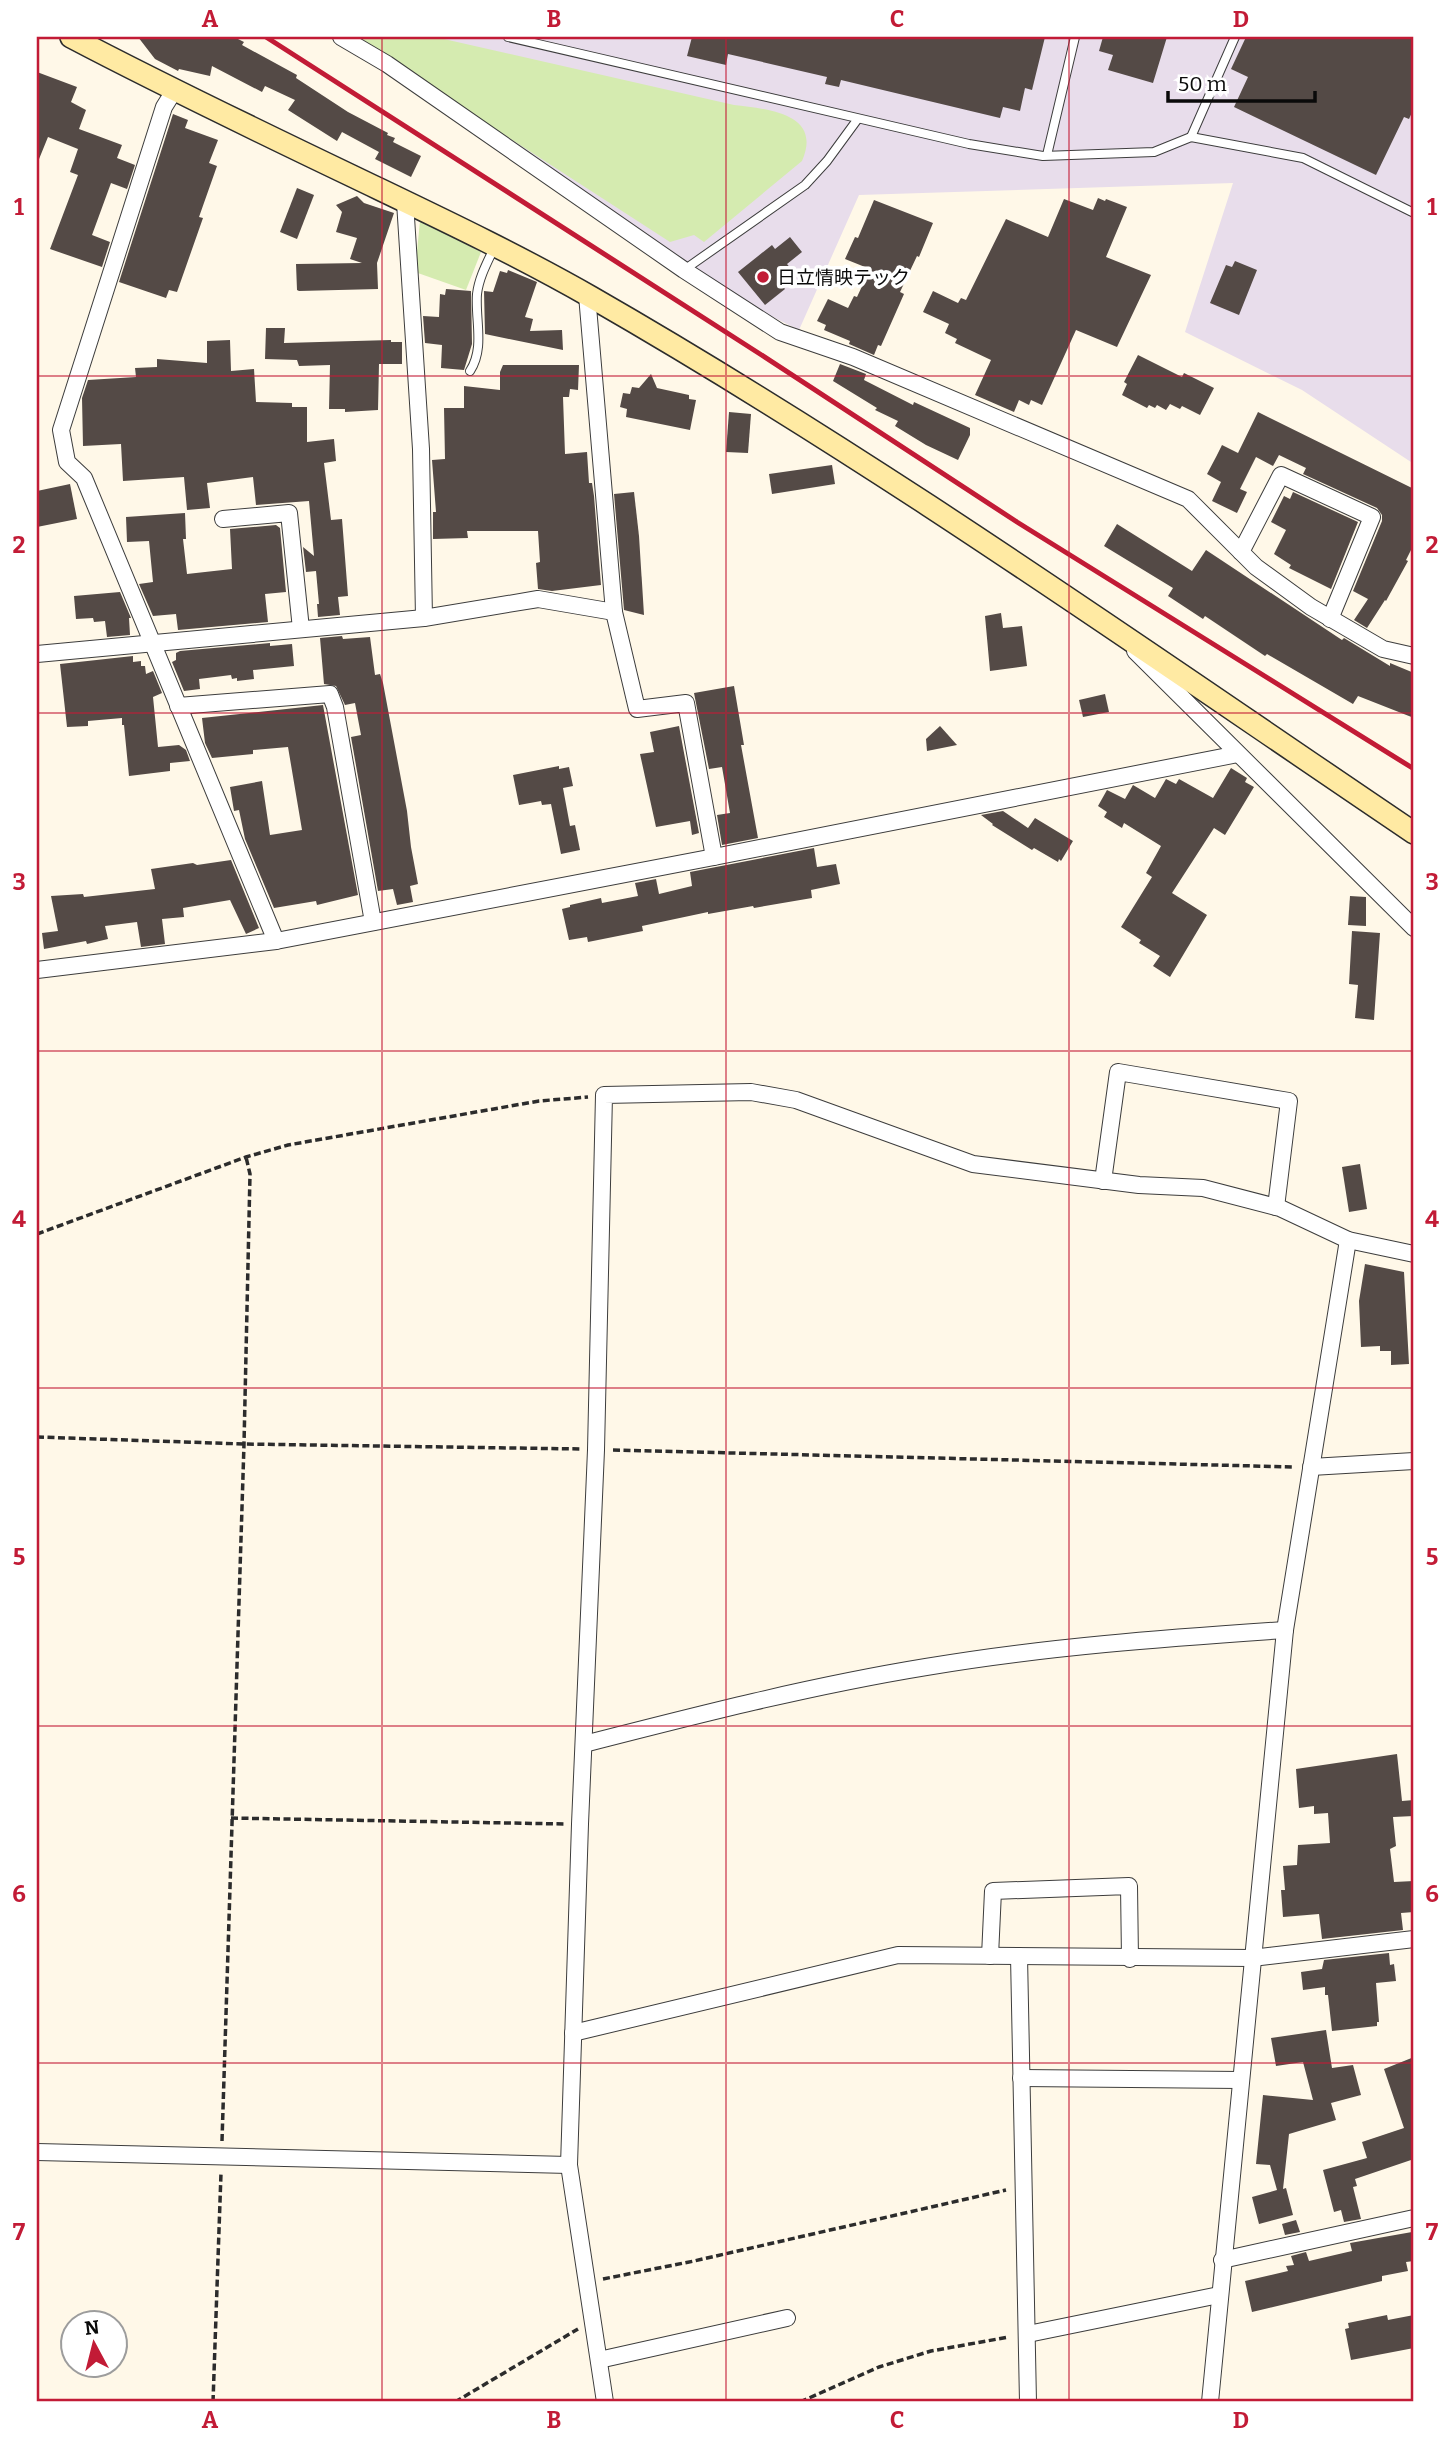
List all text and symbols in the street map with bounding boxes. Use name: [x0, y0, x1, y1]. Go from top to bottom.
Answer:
text: A: [202, 5, 219, 33]
text: B: [547, 5, 561, 33]
text: C: [890, 5, 904, 33]
text: D: [1233, 5, 1249, 33]
scale bar: [1168, 60, 1314, 104]
text: 50 m: [1178, 71, 1227, 97]
text: 1: [14, 193, 24, 221]
text: 1: [1427, 193, 1437, 221]
place label: 日立情映テック: [777, 266, 910, 289]
marker: 日立情映テック: [755, 269, 771, 285]
text: 2: [13, 531, 26, 559]
text: 2: [1426, 531, 1439, 559]
text: 3: [12, 868, 26, 896]
text: 3: [1425, 868, 1439, 896]
text: 4: [12, 1205, 26, 1233]
text: 4: [1425, 1205, 1439, 1233]
text: 5: [13, 1543, 25, 1571]
text: 5: [1426, 1543, 1438, 1571]
text: 6: [12, 1880, 26, 1908]
text: 6: [1425, 1880, 1439, 1908]
text: 7: [13, 2218, 26, 2246]
text: 7: [1426, 2218, 1439, 2246]
north arrow: [60, 2310, 130, 2380]
text: N: [83, 2315, 101, 2340]
text: A: [202, 2406, 219, 2434]
text: B: [547, 2406, 561, 2434]
text: C: [890, 2406, 904, 2434]
text: D: [1233, 2406, 1249, 2434]

